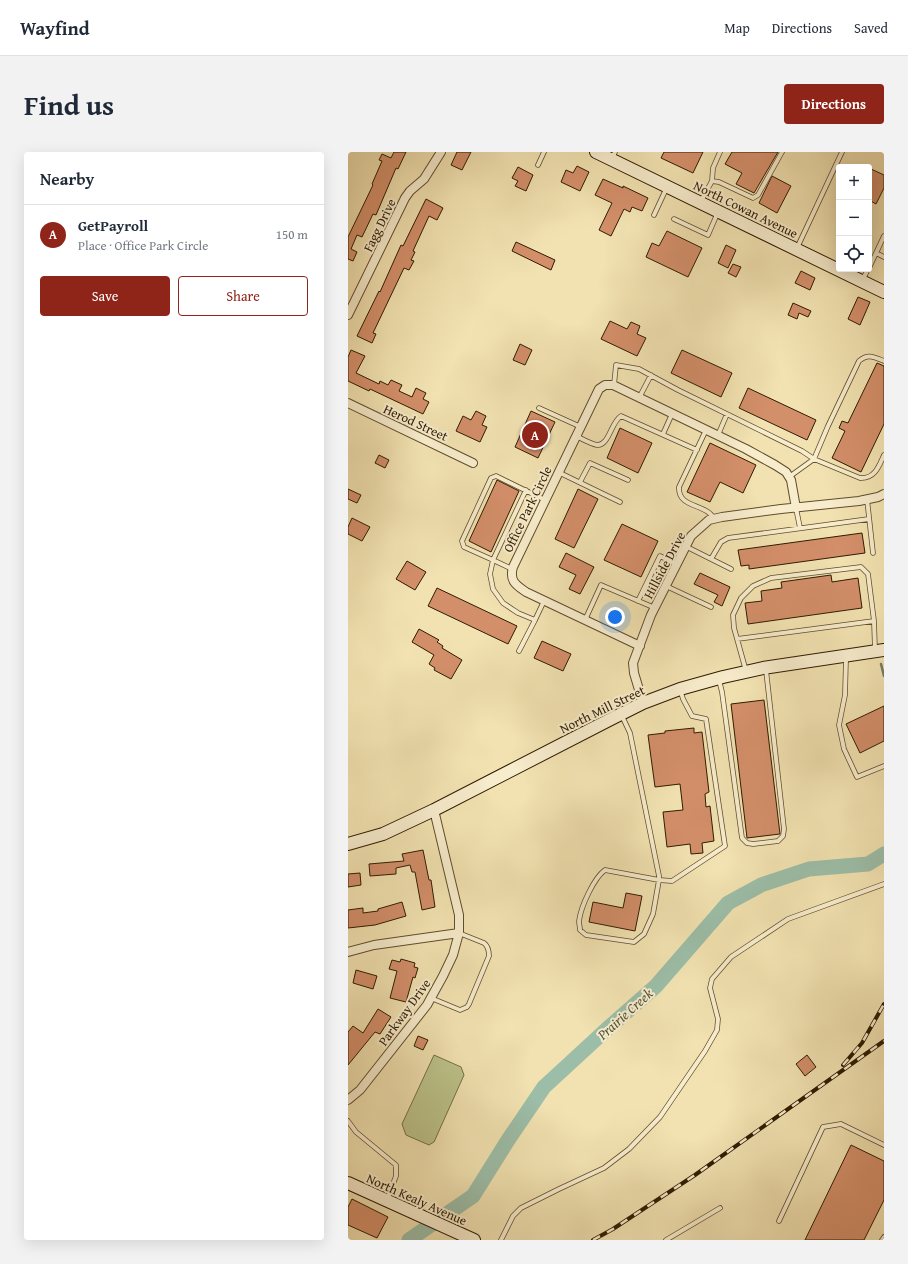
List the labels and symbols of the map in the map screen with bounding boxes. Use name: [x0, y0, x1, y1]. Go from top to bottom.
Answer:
street label: North Cowan Avenue: [690, 176, 801, 243]
street label: Fagg Drive: [358, 195, 400, 255]
street label: Herod Street: [380, 399, 452, 446]
pin: A: [522, 420, 548, 450]
street label: Office Park Circle: [498, 463, 557, 556]
street label: Hillside Drive: [639, 528, 690, 602]
your location: [605, 607, 625, 627]
street label: North Mill Street: [556, 680, 648, 738]
street label: Parkway Drive: [374, 975, 435, 1050]
water label: Prairie Creek: [592, 983, 658, 1045]
street label: North Kealy Avenue: [364, 1169, 470, 1230]

